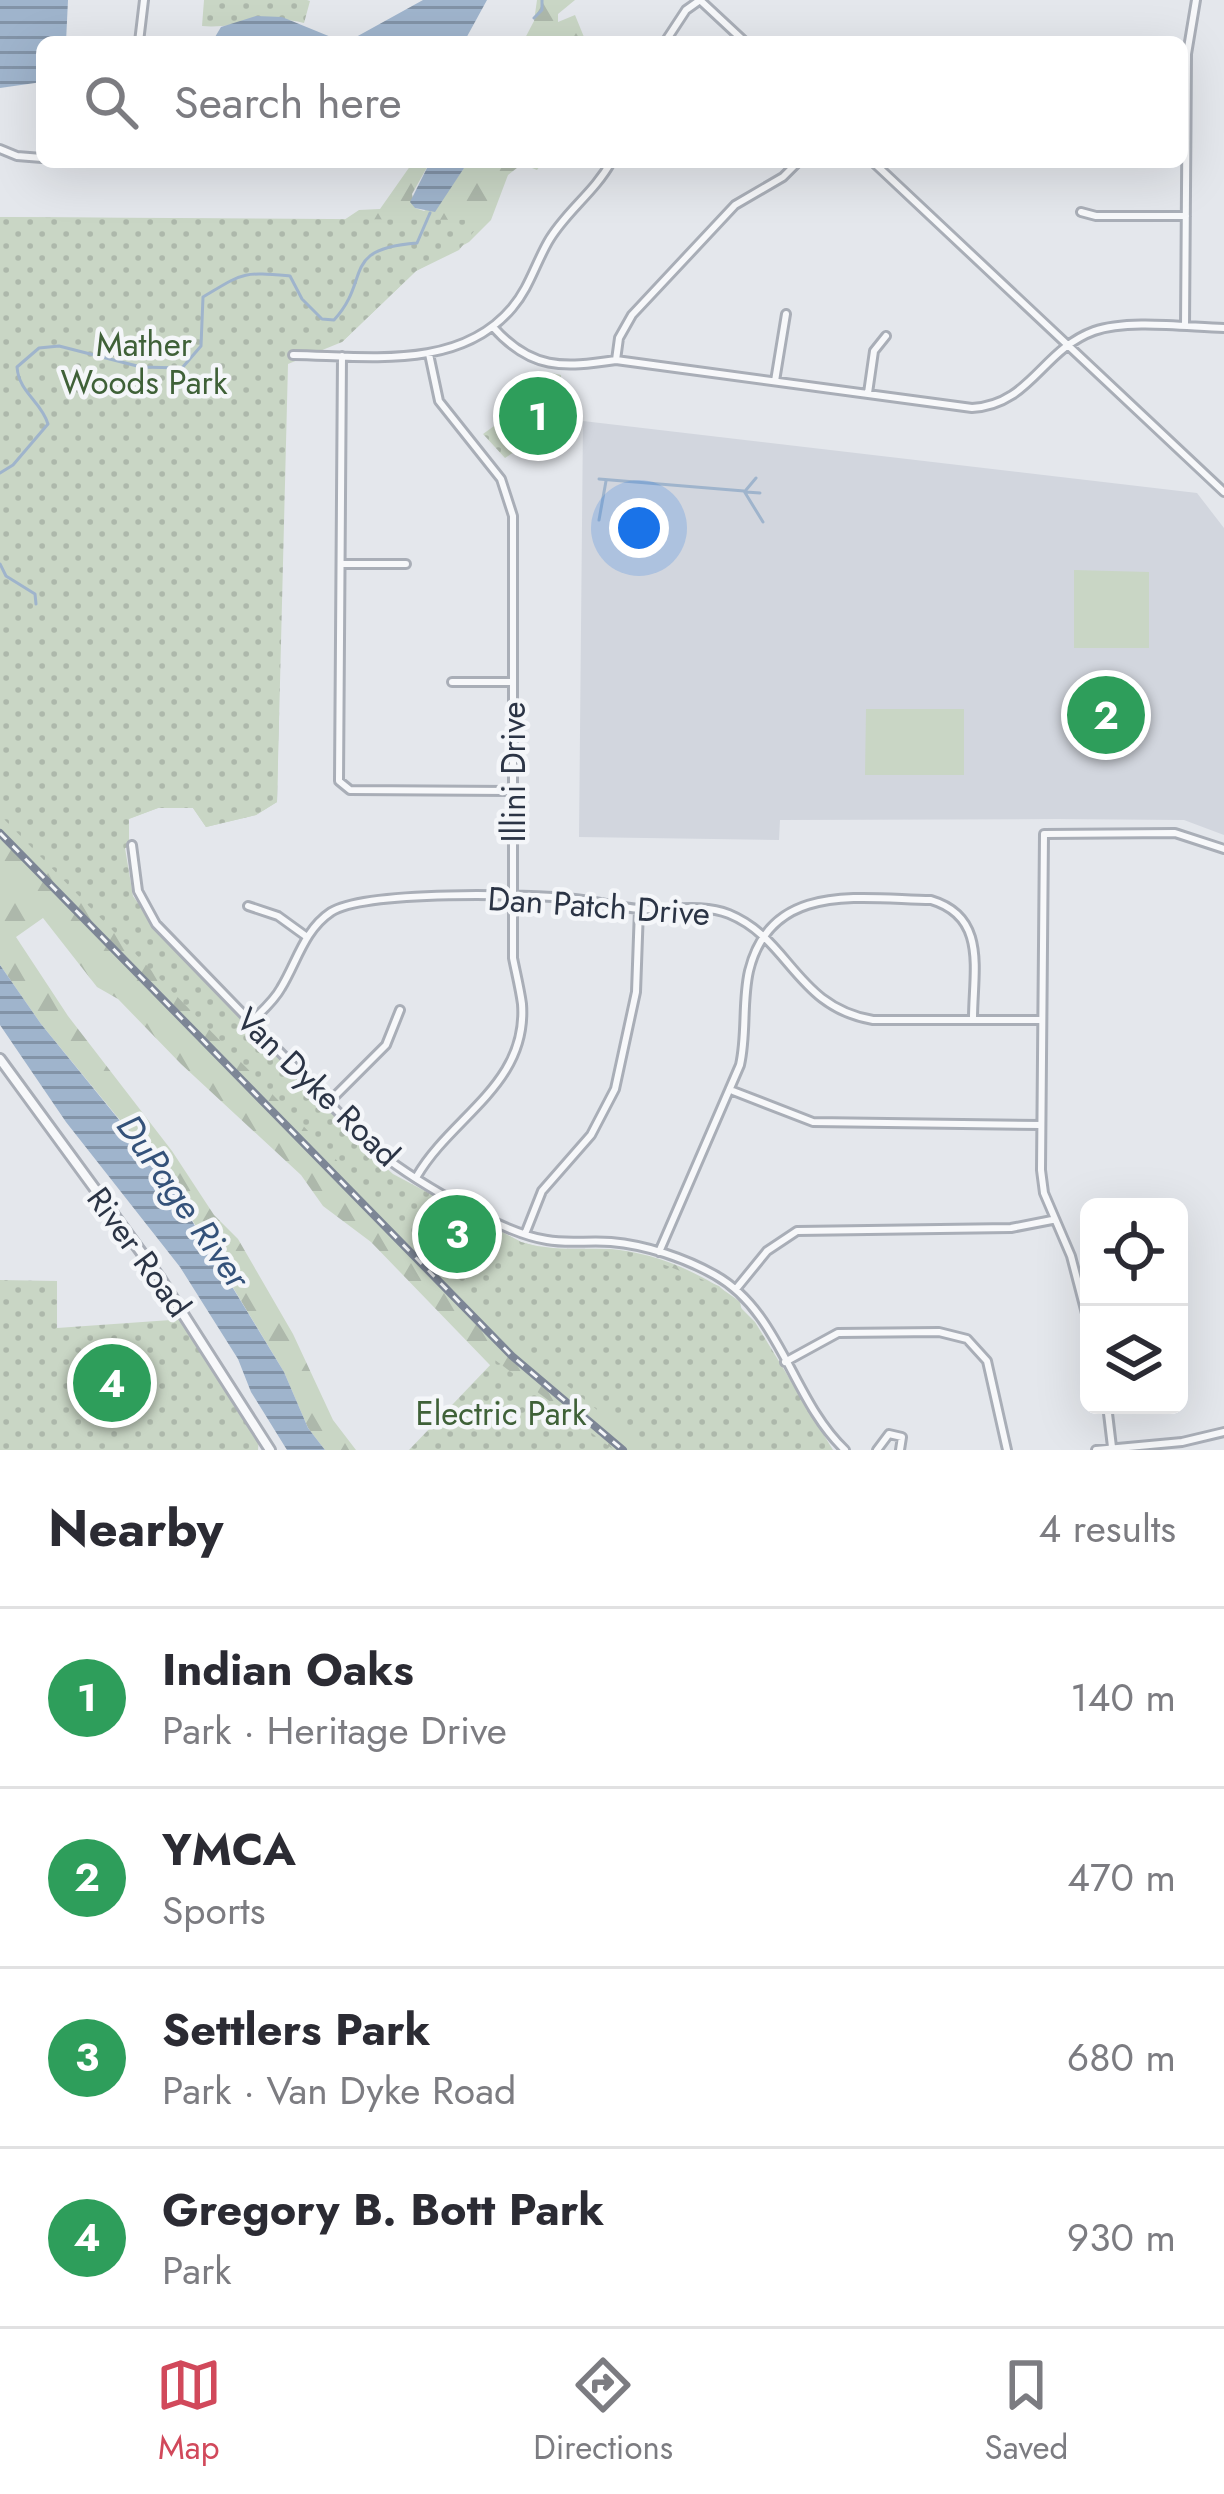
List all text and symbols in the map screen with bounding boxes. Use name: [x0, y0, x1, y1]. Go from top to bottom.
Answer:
search box: [36, 36, 1188, 168]
icon: search: [78, 69, 144, 135]
text: Search here: [174, 70, 402, 135]
park label: Mather Woods Park: [61, 321, 228, 406]
pin: 1: [499, 371, 577, 461]
your location: [609, 498, 669, 558]
pin: 2: [1067, 670, 1145, 760]
street label: Illini Drive: [490, 701, 537, 843]
street label: Dan Patch Drive: [486, 875, 712, 937]
street label: Van Dyke Road: [226, 997, 410, 1177]
water label: DuPage River: [105, 1103, 264, 1300]
street label: River Road: [76, 1177, 202, 1327]
pin: 3: [418, 1189, 496, 1279]
map controls: [1080, 1198, 1188, 1414]
button: locate: [1080, 1198, 1188, 1306]
button: layers: [1080, 1306, 1188, 1414]
pin: 4: [73, 1338, 151, 1428]
park label: Electric Park: [416, 1390, 587, 1437]
text: Nearby: [48, 1491, 223, 1565]
text: 4 results: [1038, 1500, 1176, 1557]
text: Indian Oaks: [162, 1637, 414, 1702]
text: 1: [77, 1669, 97, 1726]
text: 140 m: [1070, 1669, 1176, 1726]
text: Park · Heritage Drive: [162, 1702, 507, 1759]
text: YMCA: [162, 1817, 296, 1882]
text: 2: [74, 1849, 100, 1906]
text: 470 m: [1067, 1849, 1176, 1906]
text: Sports: [162, 1882, 265, 1939]
text: Settlers Park: [162, 1997, 430, 2062]
text: 3: [75, 2029, 99, 2086]
text: 680 m: [1067, 2029, 1176, 2086]
text: Park · Van Dyke Road: [162, 2062, 516, 2119]
text: Gregory B. Bott Park: [162, 2177, 604, 2242]
text: 4: [73, 2209, 101, 2266]
text: 930 m: [1067, 2209, 1176, 2266]
text: Park: [162, 2242, 232, 2299]
tab: Map: [156, 2352, 222, 2471]
tab: Directions: [533, 2352, 673, 2471]
tab: Saved: [985, 2352, 1068, 2471]

